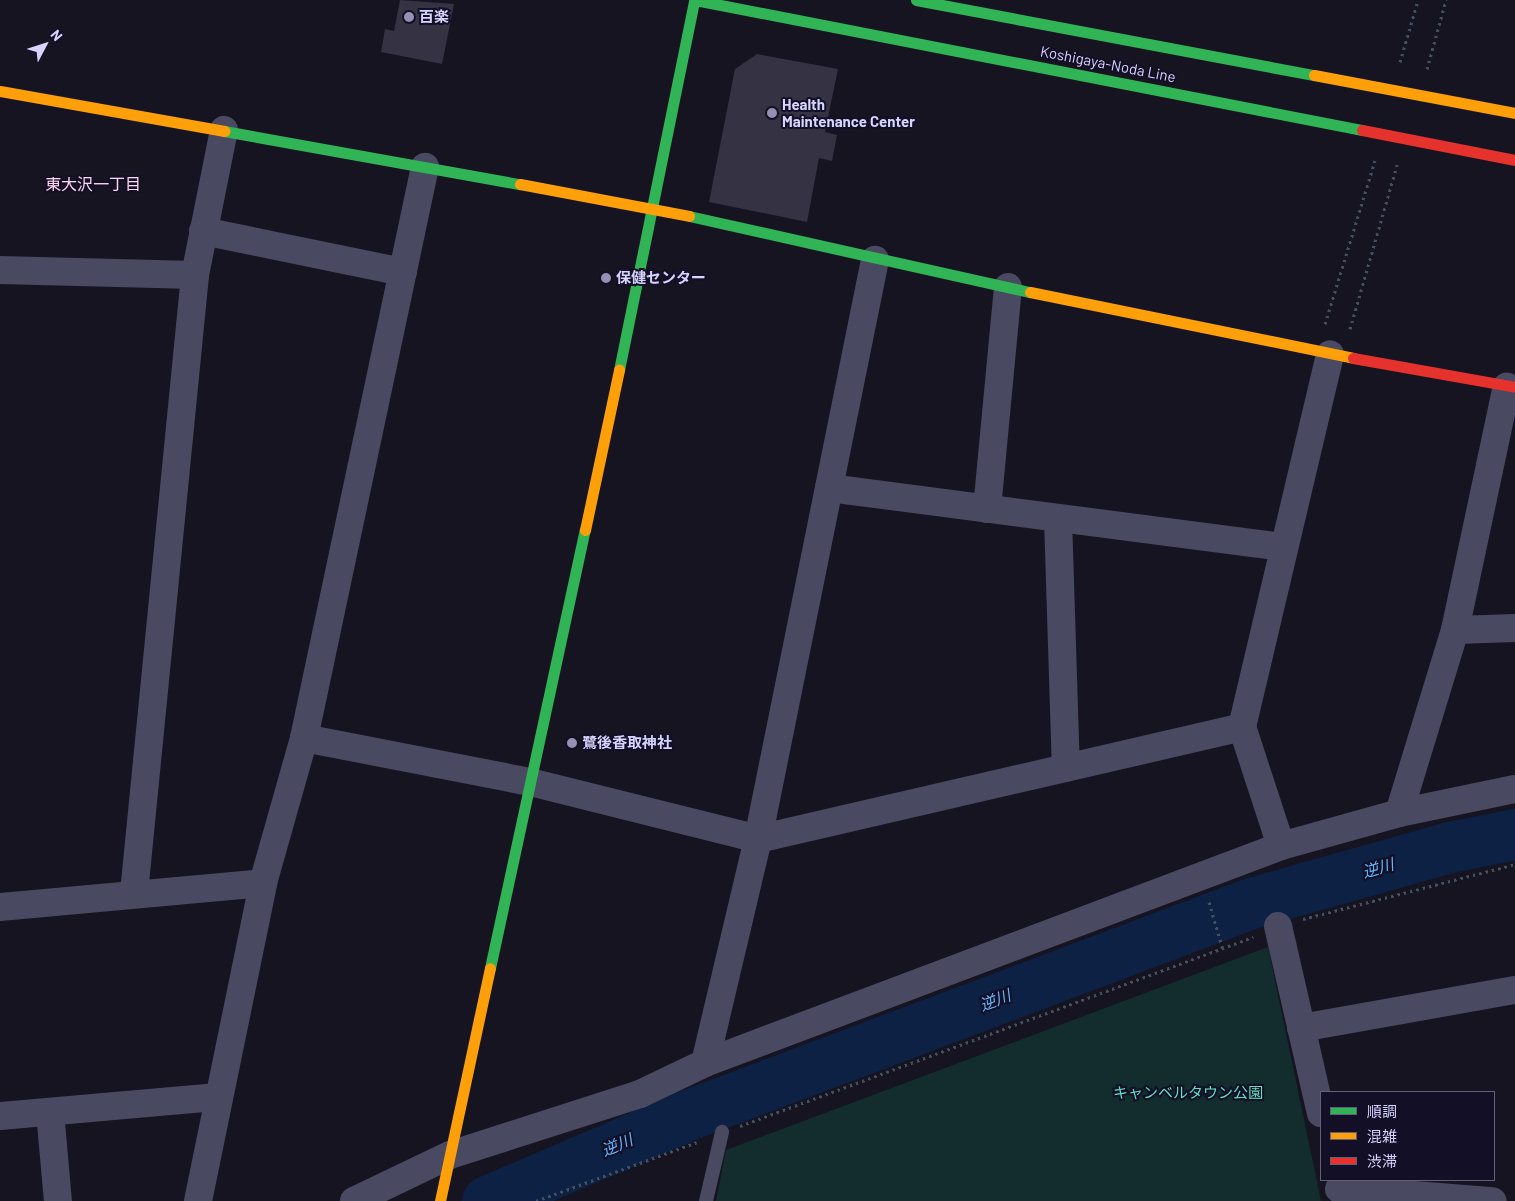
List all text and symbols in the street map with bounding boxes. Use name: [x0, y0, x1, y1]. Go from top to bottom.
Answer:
place label: 百楽: [419, 8, 449, 26]
marker: 百楽: [403, 11, 415, 23]
north arrow: [20, 20, 70, 70]
text: N: [47, 26, 66, 44]
street label: Koshigaya-Noda Line: [1039, 42, 1177, 86]
place label: Health Maintenance Center: [782, 95, 915, 130]
marker: Health Maintenance Center: [766, 107, 778, 119]
district label: 東大沢一丁目: [45, 174, 141, 194]
place label: 保健センター: [616, 269, 706, 287]
marker: 保健センター: [600, 272, 612, 284]
place label: 鷺後香取神社: [582, 734, 672, 752]
marker: 鷺後香取神社: [566, 737, 578, 749]
water label: 逆川: [1360, 854, 1396, 882]
water label: 逆川: [977, 985, 1013, 1015]
park label: キャンベルタウン公園: [1113, 1084, 1263, 1102]
legend: [1320, 1091, 1495, 1181]
text: 順調: [1367, 1102, 1397, 1120]
text: 混雑: [1367, 1127, 1397, 1145]
water label: 逆川: [599, 1130, 635, 1160]
text: 渋滞: [1367, 1152, 1397, 1170]

